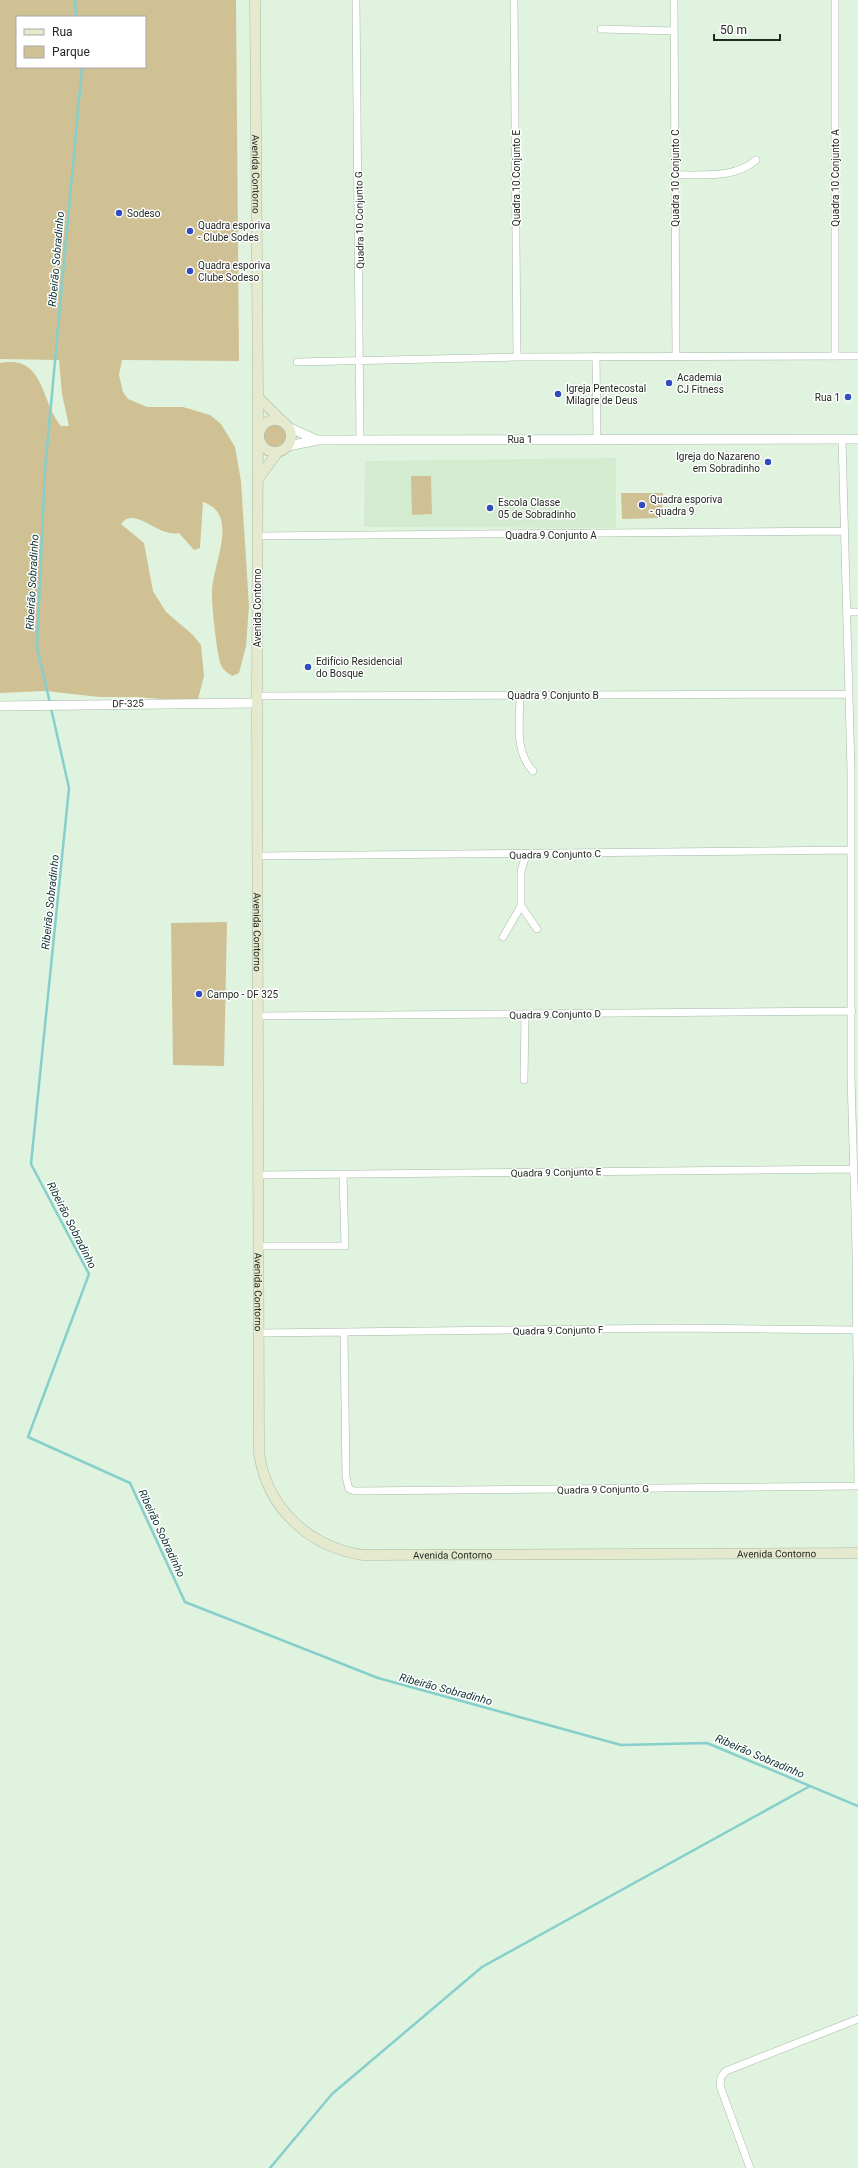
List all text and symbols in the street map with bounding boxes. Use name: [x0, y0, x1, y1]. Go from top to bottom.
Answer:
legend: [16, 16, 146, 68]
scale bar: [714, 16, 780, 42]
text: 50 m: [720, 23, 747, 37]
text: Rua: [52, 25, 73, 39]
text: Parque: [52, 45, 90, 59]
street label: Quadra 10 Conjunto E: [511, 129, 522, 226]
street label: Quadra 10 Conjunto C: [670, 129, 681, 227]
street label: Quadra 10 Conjunto A: [830, 129, 841, 227]
street label: Avenida Contorno: [250, 134, 262, 214]
street label: Quadra 10 Conjunto G: [353, 171, 366, 269]
marker: Sodeso: [114, 208, 124, 218]
place label: Sodeso: [127, 208, 161, 219]
water label: Ribeirão Sobradinho: [46, 211, 67, 307]
place label: Quadra esporiva - Clube Sodes: [198, 220, 270, 243]
marker: Quadra esporiva - Clube Sodes: [185, 226, 195, 236]
place label: Quadra esporiva Clube Sodeso: [198, 260, 270, 283]
marker: Quadra esporiva Clube Sodeso: [185, 266, 195, 276]
place label: Academia CJ Fitness: [677, 372, 724, 395]
marker: Academia CJ Fitness: [664, 378, 674, 388]
place label: Igreja Pentecostal Milagre de Deus: [566, 383, 646, 406]
marker: Igreja Pentecostal Milagre de Deus: [553, 389, 563, 399]
place label: Rua 1: [815, 392, 840, 403]
marker: Rua 1: [843, 392, 853, 402]
street label: Rua 1: [507, 434, 533, 445]
place label: Igreja do Nazareno em Sobradinho: [676, 451, 760, 474]
marker: Igreja do Nazareno em Sobradinho: [763, 457, 773, 467]
place label: Quadra esporiva - quadra 9: [650, 494, 722, 517]
place label: Escola Classe 05 de Sobradinho: [498, 497, 576, 520]
marker: Quadra esporiva - quadra 9: [637, 500, 647, 510]
marker: Escola Classe 05 de Sobradinho: [485, 503, 495, 513]
street label: Quadra 9 Conjunto A: [505, 530, 597, 541]
water label: Ribeirão Sobradinho: [24, 534, 41, 630]
street label: Avenida Contorno: [252, 568, 263, 648]
place label: Edifício Residencial do Bosque: [316, 656, 403, 679]
marker: Edifício Residencial do Bosque: [303, 662, 313, 672]
street label: Quadra 9 Conjunto B: [507, 690, 599, 701]
street label: DF-325: [112, 698, 144, 709]
street label: Quadra 9 Conjunto C: [509, 848, 601, 861]
water label: Ribeirão Sobradinho: [39, 854, 62, 950]
street label: Avenida Contorno: [252, 892, 263, 972]
marker: Campo - DF 325: [194, 989, 204, 999]
place label: Campo - DF 325: [207, 989, 279, 1000]
street label: Quadra 9 Conjunto D: [509, 1008, 601, 1021]
street label: Quadra 9 Conjunto E: [510, 1166, 602, 1179]
water label: Ribeirão Sobradinho: [44, 1180, 99, 1271]
street label: Avenida Contorno: [252, 1252, 264, 1332]
street label: Quadra 9 Conjunto F: [513, 1324, 604, 1337]
street label: Quadra 9 Conjunto G: [557, 1483, 649, 1496]
water label: Ribeirão Sobradinho: [135, 1487, 188, 1579]
street label: Avenida Contorno: [737, 1548, 817, 1559]
street label: Avenida Contorno: [413, 1549, 493, 1561]
water label: Ribeirão Sobradinho: [398, 1671, 494, 1708]
water label: Ribeirão Sobradinho: [713, 1732, 806, 1781]

